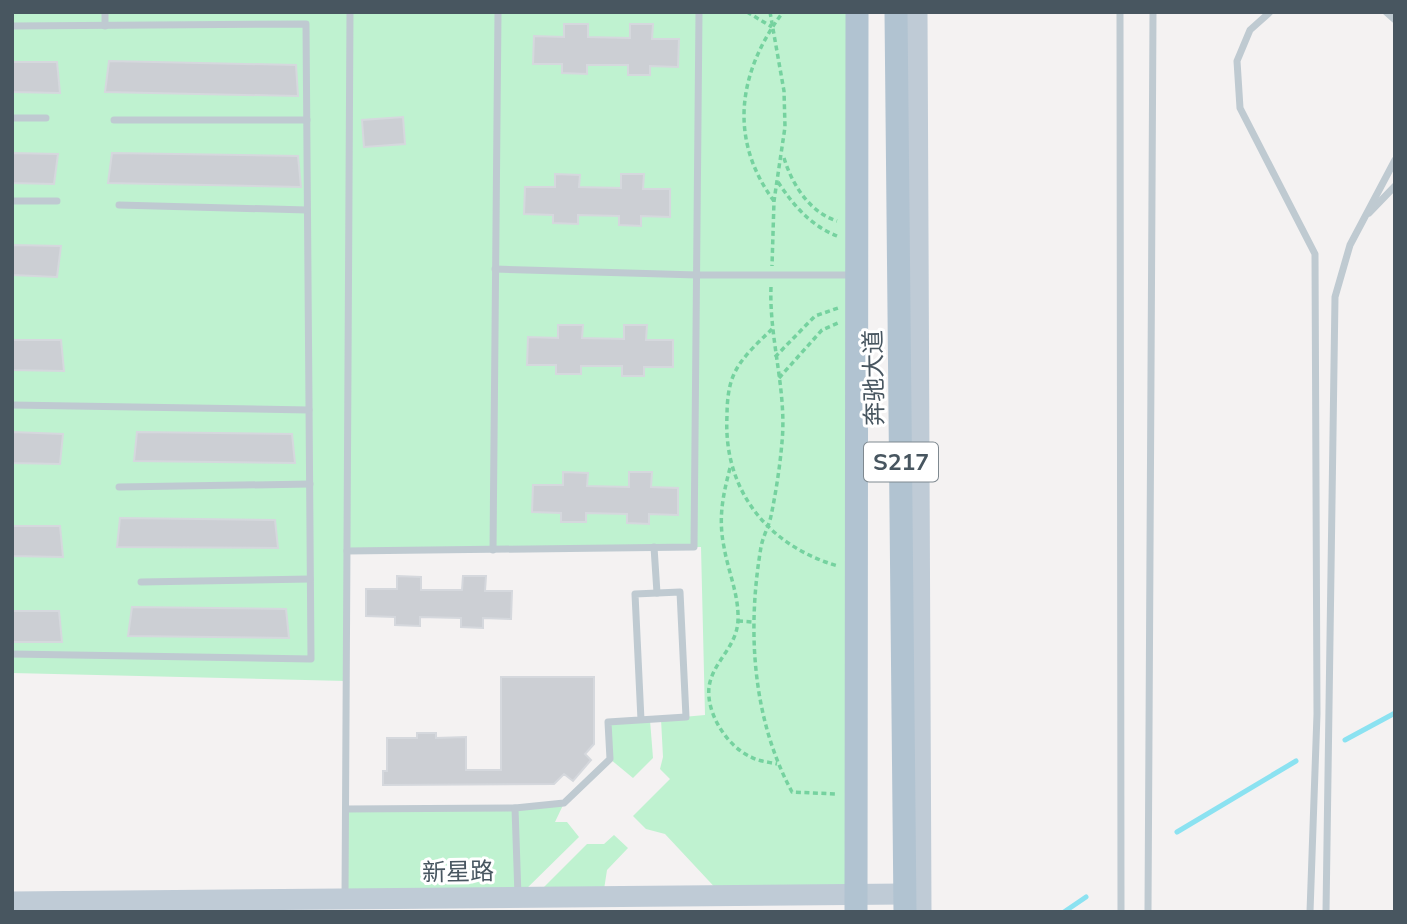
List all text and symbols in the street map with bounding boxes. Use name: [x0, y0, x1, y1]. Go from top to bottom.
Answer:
street label: 奔驰大道: [857, 330, 889, 426]
road number: S217: [864, 442, 938, 482]
street label: 新星路: [422, 855, 494, 887]

